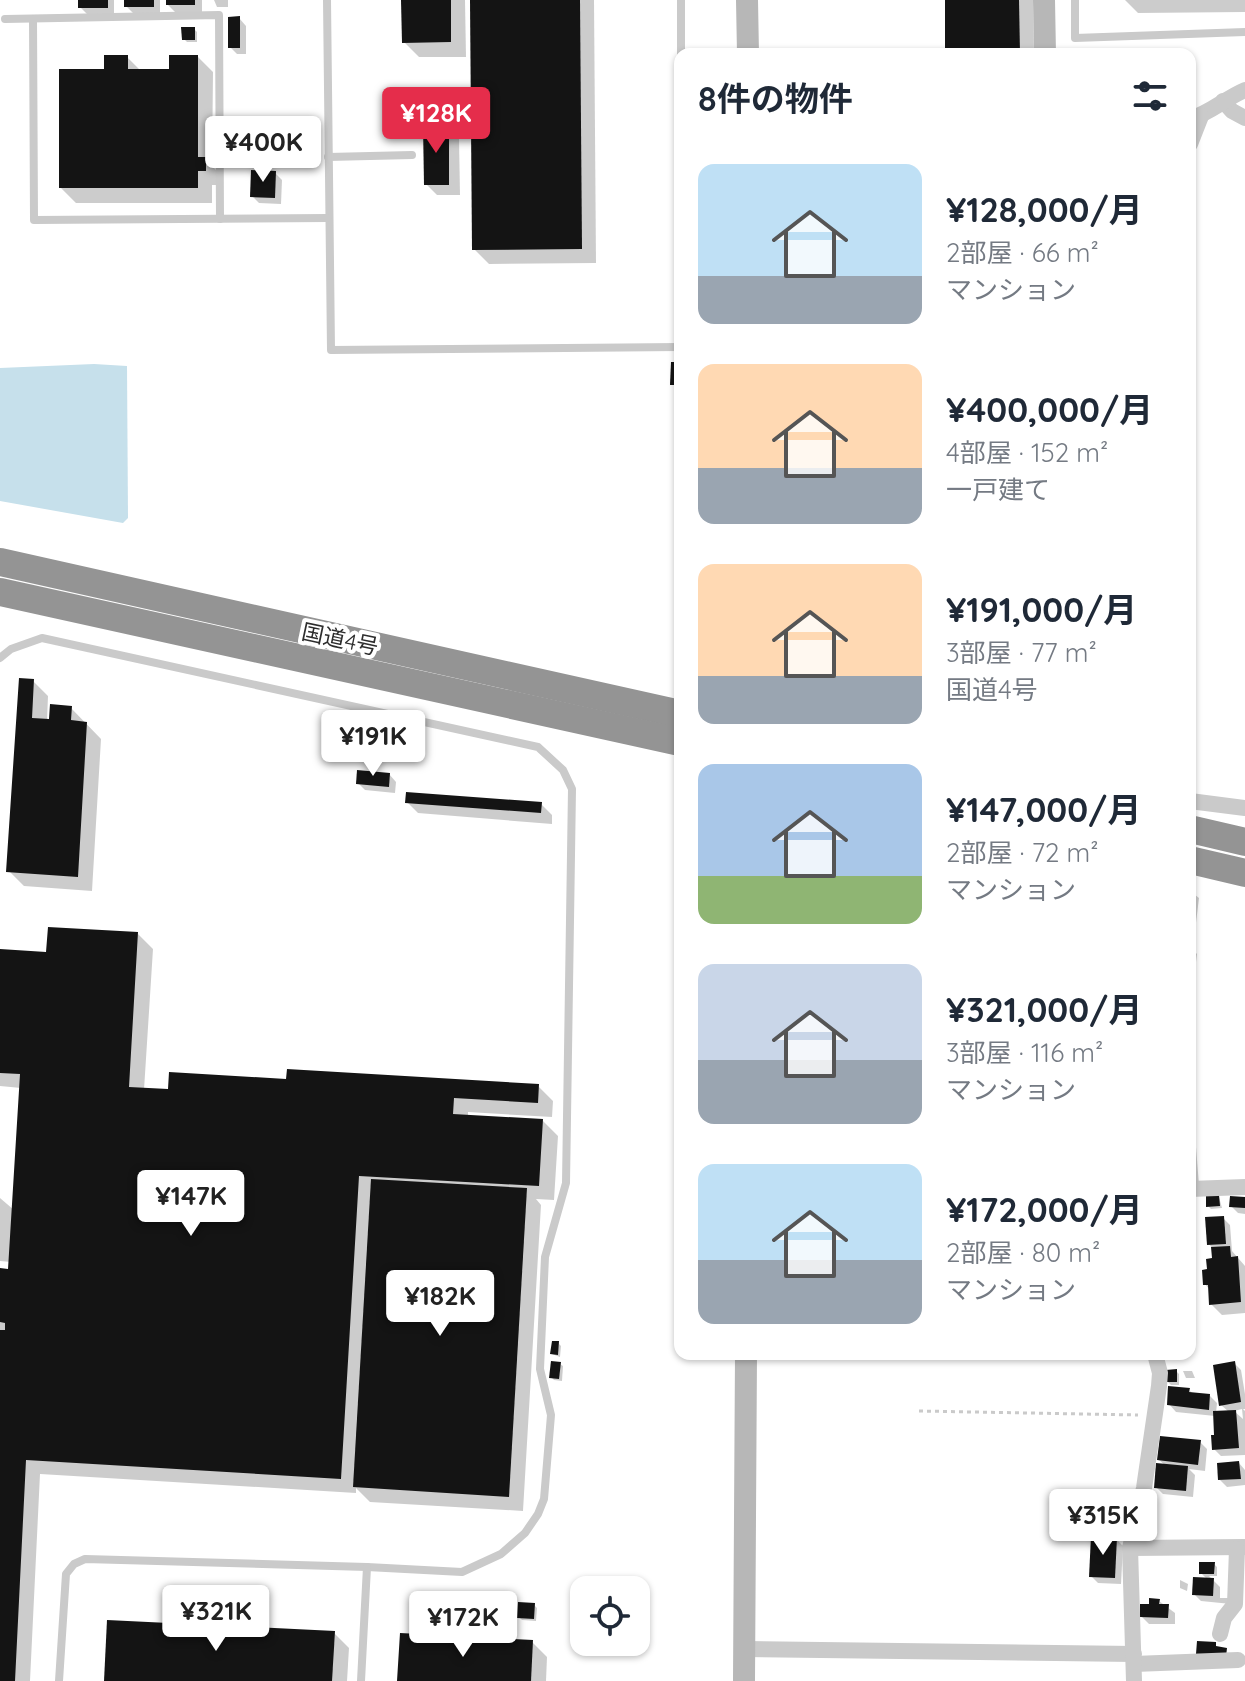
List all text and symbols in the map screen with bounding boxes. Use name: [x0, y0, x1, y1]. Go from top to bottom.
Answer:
icon: filters: [1128, 74, 1172, 118]
text: 8件の物件: [698, 77, 853, 120]
pin: ¥128K: [380, 87, 492, 155]
text: ¥128K: [400, 96, 472, 129]
pin: ¥400K: [207, 116, 319, 184]
text: ¥400K: [223, 125, 303, 158]
text: ¥128,000/月: [946, 188, 1143, 231]
icon: home: [762, 196, 858, 292]
text: 2部屋 · 66 m²: [946, 236, 1099, 269]
text: マンション: [946, 273, 1076, 306]
text: ¥400,000/月: [946, 388, 1153, 431]
icon: home: [762, 396, 858, 492]
text: 4部屋 · 152 m²: [946, 436, 1108, 469]
text: 一戸建て: [946, 473, 1050, 506]
text: ¥191,000/月: [946, 588, 1137, 631]
icon: home: [762, 596, 858, 692]
street label: 国道4号: [299, 617, 381, 661]
text: 3部屋 · 77 m²: [946, 636, 1097, 669]
text: 国道4号: [946, 673, 1038, 706]
pin: ¥191K: [317, 710, 429, 778]
text: ¥191K: [339, 719, 407, 752]
text: ¥147,000/月: [946, 788, 1141, 831]
icon: home: [762, 796, 858, 892]
text: 2部屋 · 72 m²: [946, 836, 1098, 869]
text: マンション: [946, 873, 1076, 906]
text: ¥321,000/月: [946, 988, 1142, 1031]
icon: home: [762, 996, 858, 1092]
text: 3部屋 · 116 m²: [946, 1036, 1103, 1069]
text: マンション: [946, 1073, 1076, 1106]
pin: ¥147K: [135, 1170, 247, 1238]
text: ¥147K: [155, 1179, 227, 1212]
text: ¥172,000/月: [946, 1188, 1143, 1231]
icon: home: [762, 1196, 858, 1292]
text: 2部屋 · 80 m²: [946, 1236, 1100, 1269]
pin: ¥182K: [384, 1270, 496, 1338]
text: マンション: [946, 1273, 1076, 1306]
text: ¥182K: [404, 1279, 476, 1312]
pin: ¥315K: [1047, 1489, 1159, 1557]
text: ¥315K: [1067, 1498, 1139, 1531]
map controls: [570, 1576, 650, 1656]
button: locate: [570, 1576, 650, 1656]
pin: ¥321K: [160, 1585, 272, 1653]
pin: ¥172K: [407, 1591, 519, 1659]
text: ¥321K: [180, 1594, 252, 1627]
text: ¥172K: [427, 1600, 499, 1633]

